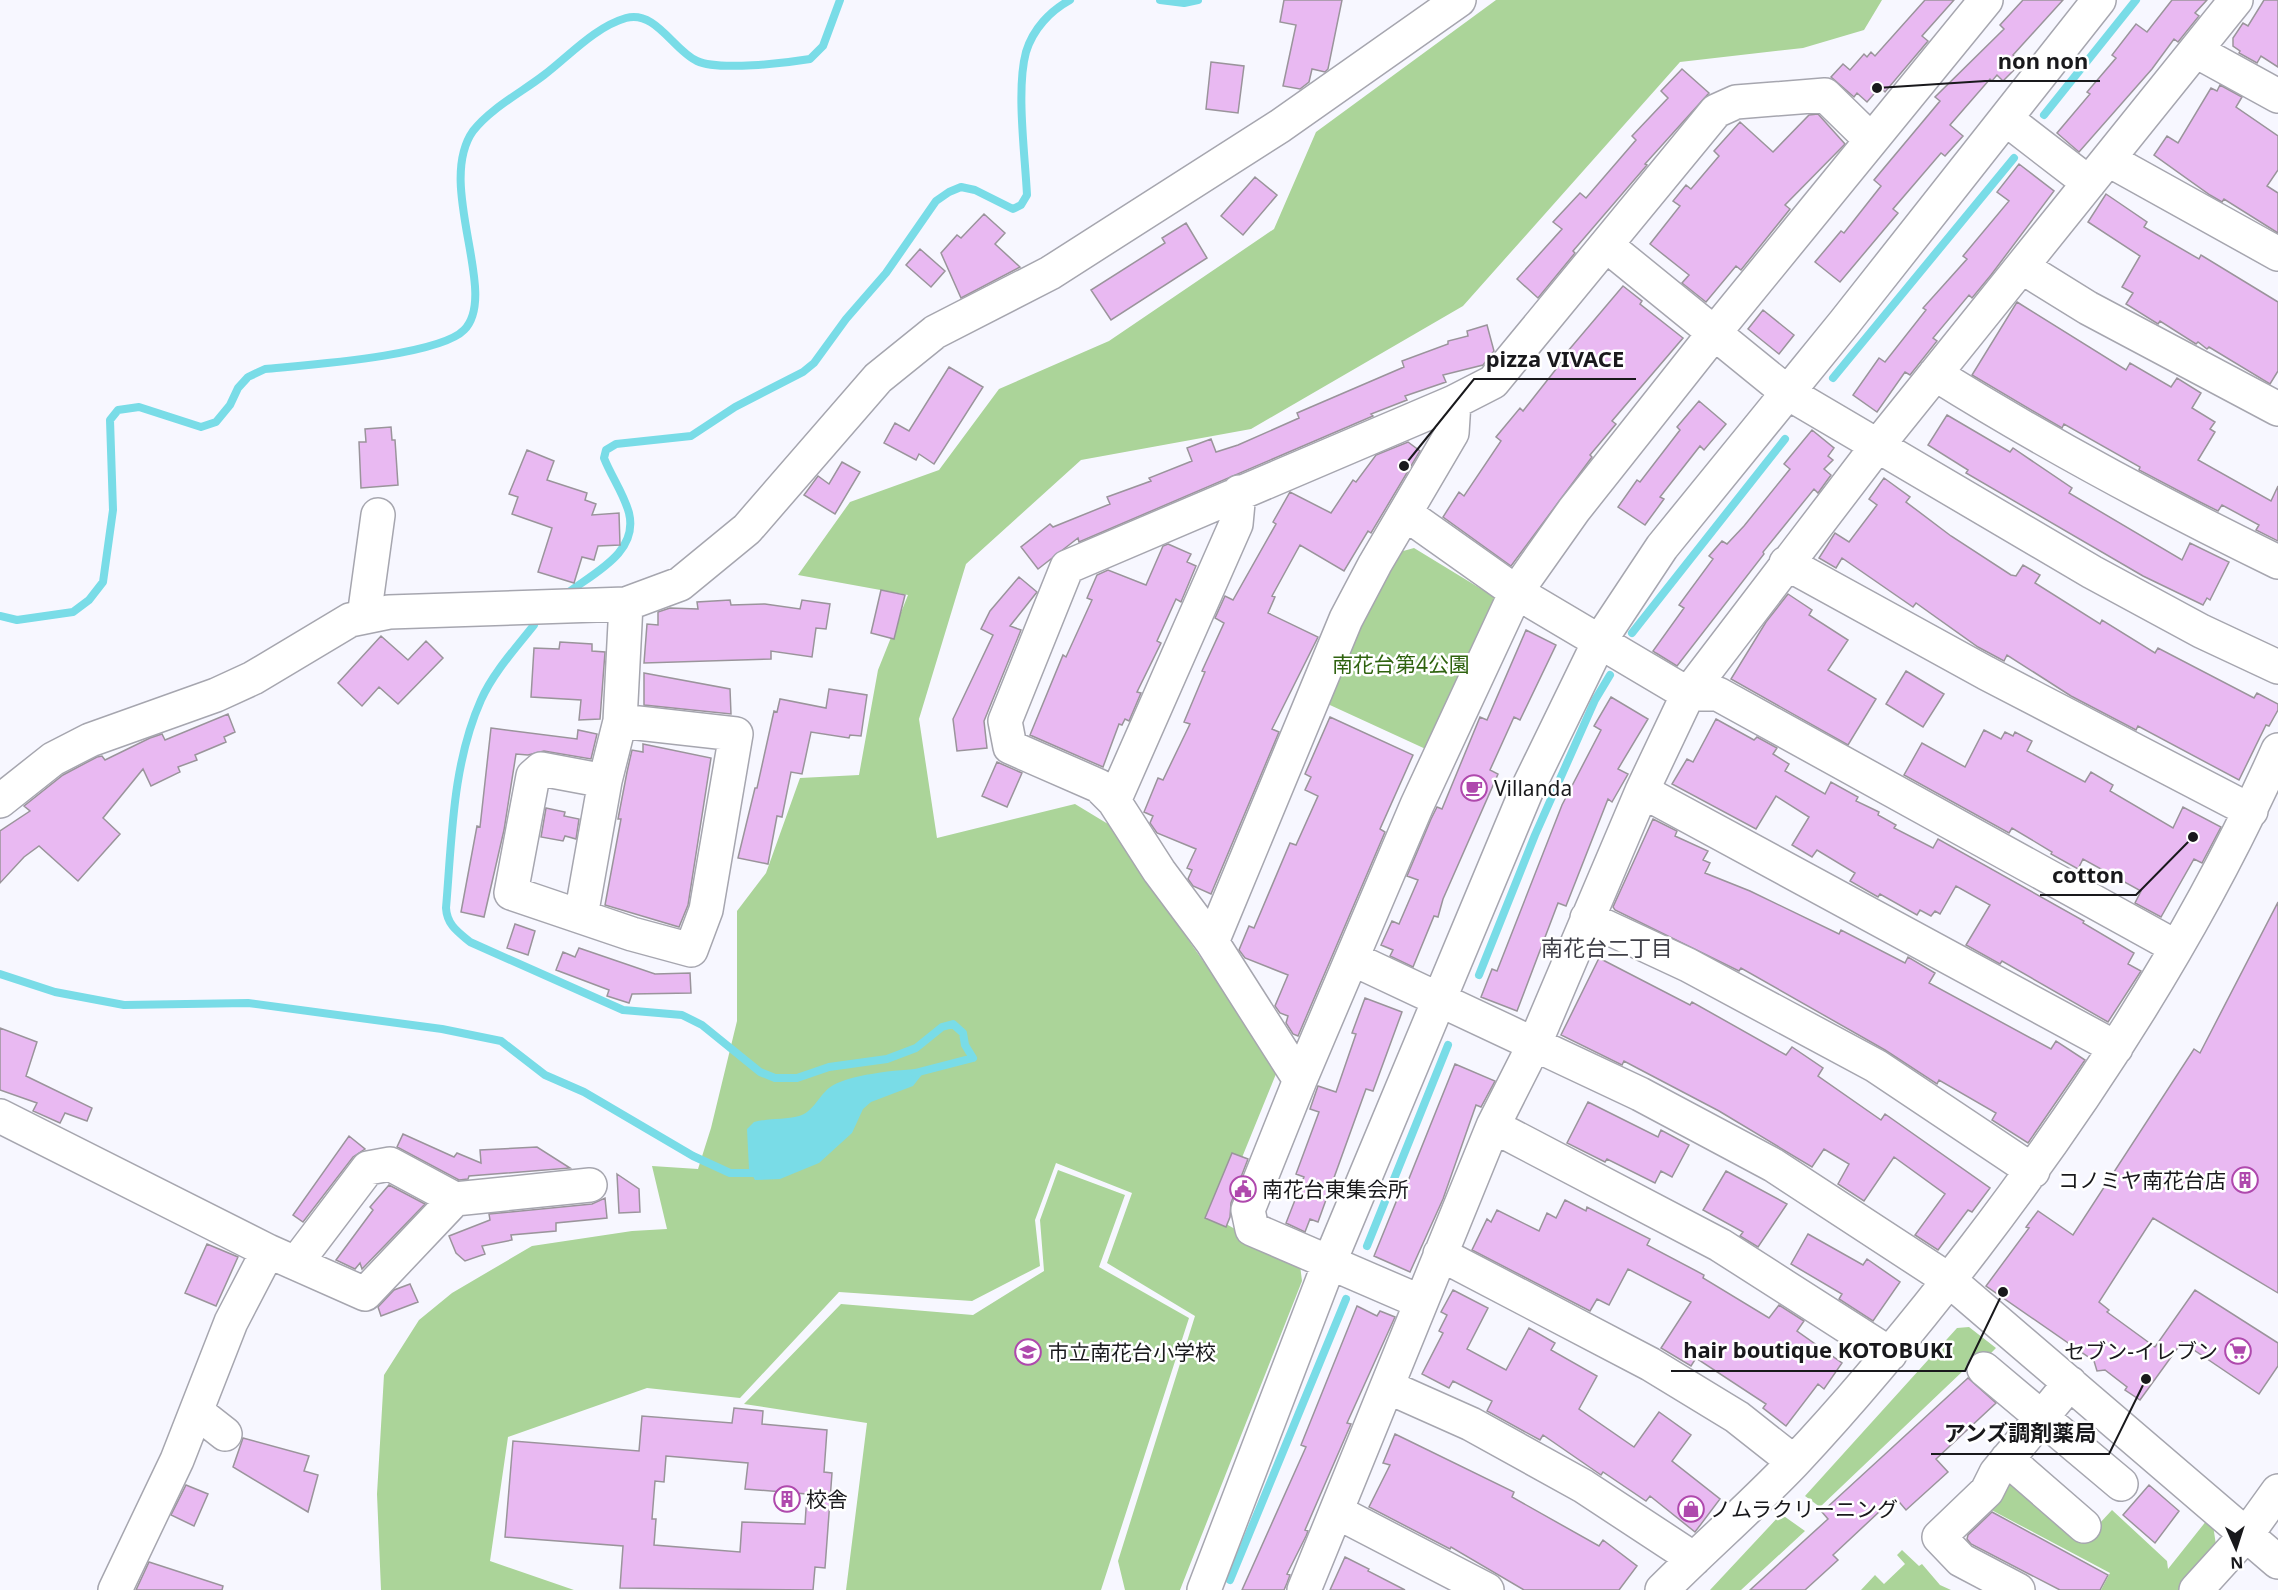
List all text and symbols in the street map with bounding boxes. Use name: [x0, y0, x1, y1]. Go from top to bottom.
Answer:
callout: non non: [1985, 41, 2100, 81]
text: non non: [1998, 45, 2088, 75]
callout: pizza VIVACE: [1474, 339, 1636, 379]
text: pizza VIVACE: [1486, 343, 1624, 373]
park label: 南花台第4公園: [1332, 650, 1470, 678]
cafe icon: Villanda: [1459, 773, 1489, 803]
place label: Villanda: [1494, 774, 1572, 802]
callout: cotton: [2040, 855, 2136, 895]
text: cotton: [2052, 859, 2124, 889]
district label: 南花台二丁目: [1541, 932, 1673, 962]
building icon: コノミヤ南花台店: [2230, 1165, 2260, 1195]
place label: コノミヤ南花台店: [2058, 1166, 2226, 1194]
public building icon: 南花台東集会所: [1228, 1174, 1258, 1204]
place label: 南花台東集会所: [1262, 1175, 1409, 1203]
callout: hair boutique KOTOBUKI: [1671, 1331, 1965, 1371]
text: hair boutique KOTOBUKI: [1683, 1334, 1953, 1364]
supermarket icon: セブン-イレブン: [2223, 1336, 2253, 1366]
school or university icon: 市立南花台小学校: [1013, 1337, 1043, 1367]
place label: セブン-イレブン: [2064, 1337, 2218, 1365]
place label: 市立南花台小学校: [1048, 1338, 1216, 1366]
callout: アンズ調剤薬局: [1931, 1414, 2109, 1454]
text: アンズ調剤薬局: [1944, 1417, 2096, 1447]
building icon: 校舎: [772, 1484, 802, 1514]
place label: 校舎: [806, 1485, 848, 1513]
shop icon: ノムラクリーニング: [1676, 1494, 1706, 1524]
place label: ノムラクリーニング: [1710, 1495, 1898, 1523]
north arrow: [2206, 1518, 2266, 1578]
text: N: [2230, 1552, 2244, 1574]

